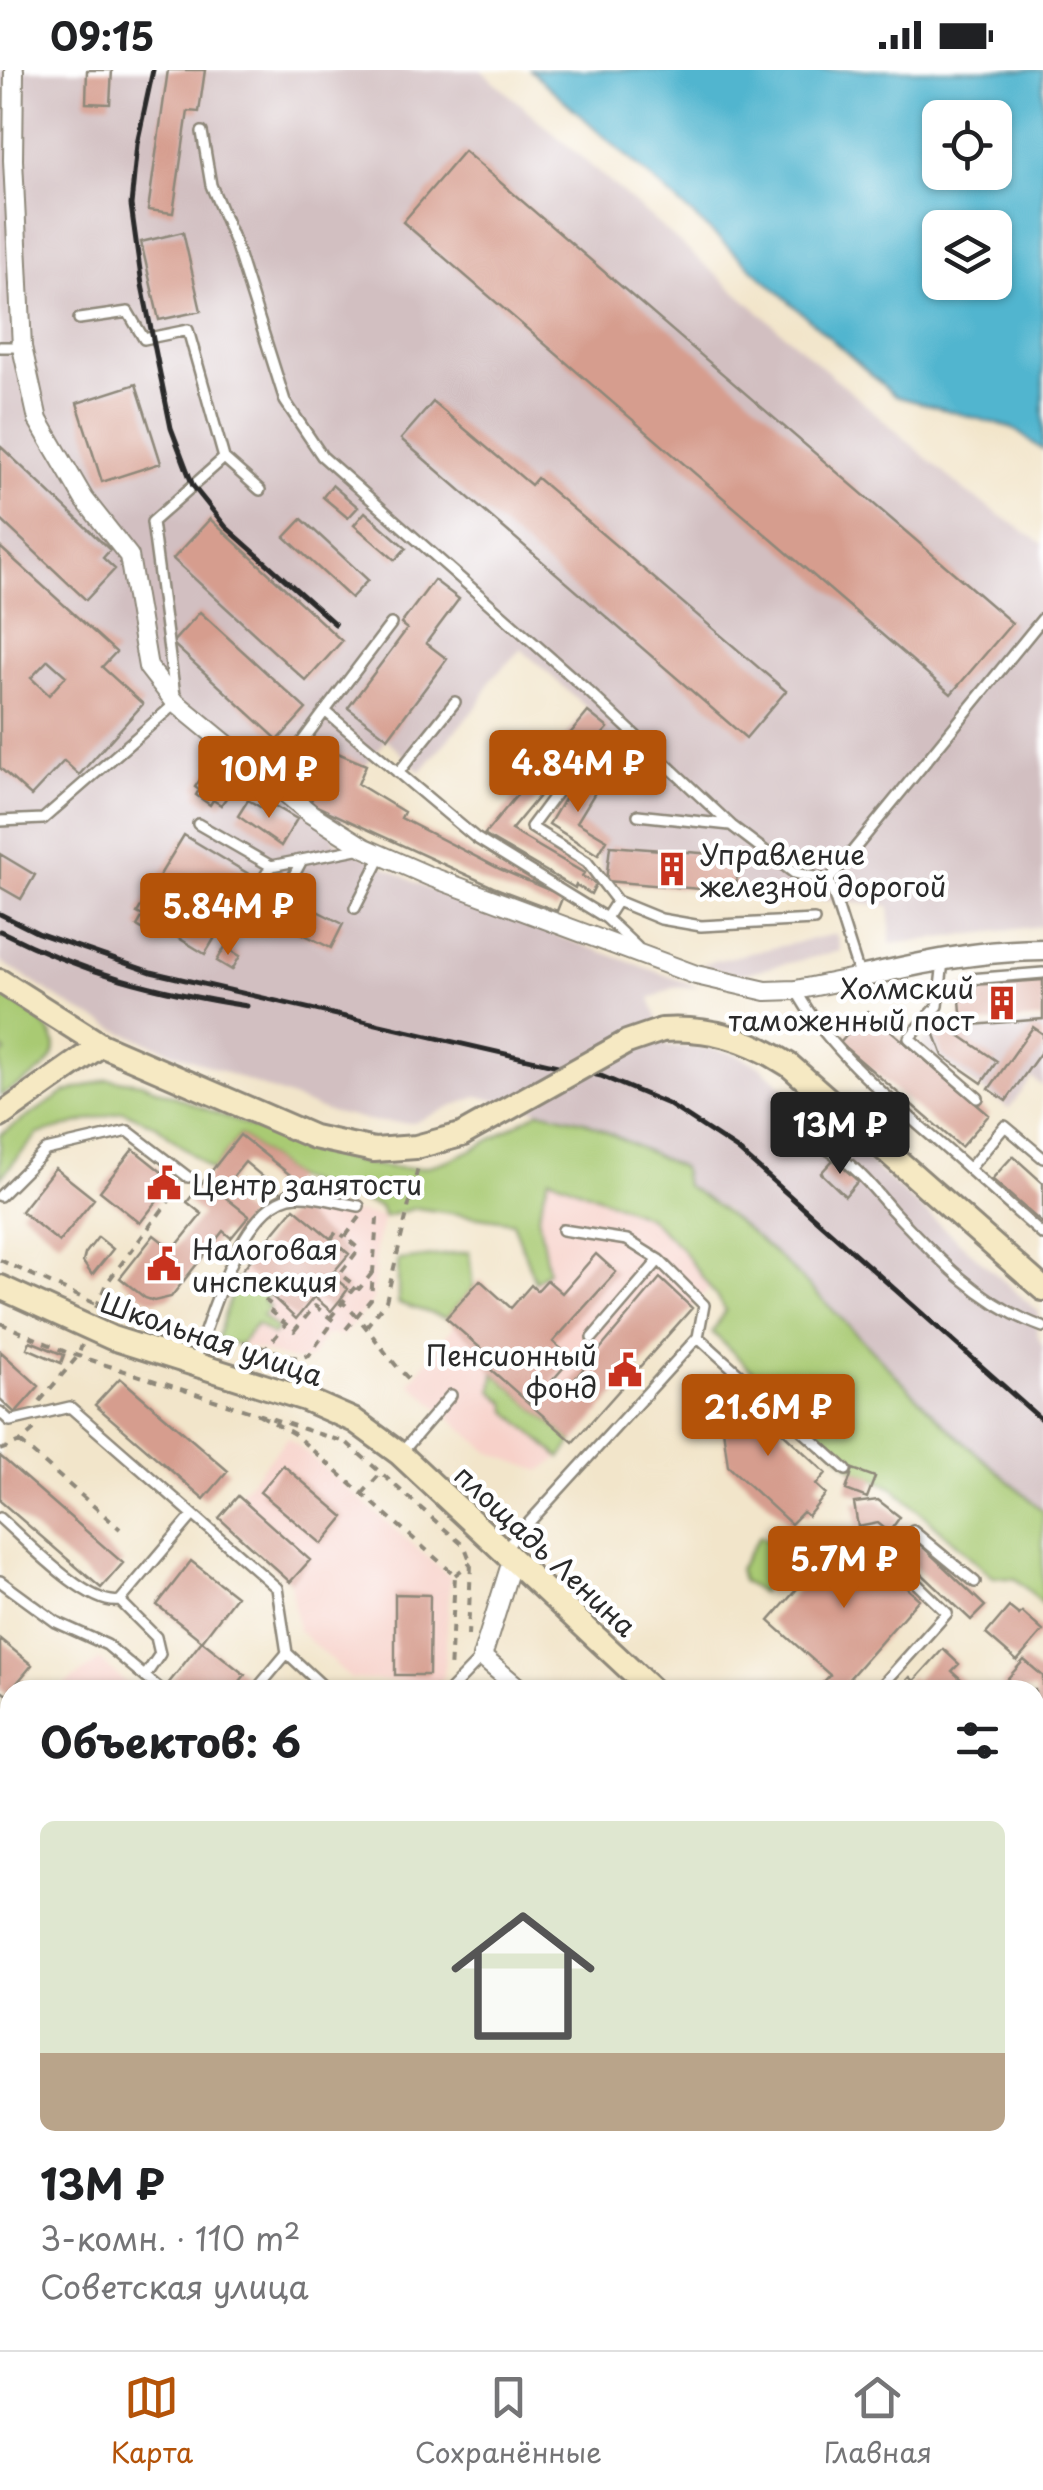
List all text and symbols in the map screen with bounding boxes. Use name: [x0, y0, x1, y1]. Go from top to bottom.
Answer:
text: 09:15: [50, 7, 154, 64]
map controls: [922, 100, 1012, 300]
button: locate: [922, 100, 1012, 190]
button: layers: [922, 210, 1012, 300]
pin: 4.84M ₽: [486, 730, 670, 815]
pin: 10M ₽: [199, 736, 339, 821]
text: 4.84M ₽: [511, 738, 645, 786]
text: 10M ₽: [220, 744, 318, 792]
place label: Управление железной дорогой: [699, 832, 947, 907]
building icon: Управление железной дорогой: [653, 850, 691, 888]
pin: 5.84M ₽: [136, 873, 320, 958]
text: 5.84M ₽: [162, 881, 294, 929]
place label: Холмский таможенный пост: [729, 966, 974, 1041]
building icon: Холмский таможенный пост: [983, 984, 1021, 1022]
pin: 13M ₽: [770, 1092, 910, 1177]
text: 13M ₽: [792, 1100, 888, 1148]
place label: Центр занятости: [192, 1162, 422, 1205]
public building icon: Центр занятости: [145, 1164, 183, 1202]
place label: Налоговая инспекция: [192, 1227, 338, 1302]
public building icon: Налоговая инспекция: [145, 1245, 183, 1283]
street label: Школьная улица: [95, 1280, 329, 1396]
place label: Пенсионный фонд: [426, 1333, 597, 1408]
public building icon: Пенсионный фонд: [606, 1351, 644, 1389]
pin: 21.6M ₽: [676, 1374, 860, 1459]
text: 21.6M ₽: [704, 1382, 832, 1430]
street label: площадь Ленина: [445, 1454, 647, 1646]
pin: 5.7M ₽: [763, 1526, 925, 1611]
text: 5.7M ₽: [790, 1534, 898, 1582]
text: Объектов: 6: [40, 1709, 301, 1772]
icon: filters: [950, 1713, 1005, 1768]
icon: home: [433, 1886, 613, 2066]
text: 13M ₽: [40, 2151, 165, 2214]
text: 3-комн. · 110 m²: [40, 2214, 300, 2262]
text: Советская улица: [40, 2262, 309, 2310]
tab: Карта: [111, 2370, 193, 2473]
tab: Сохранённые: [415, 2370, 602, 2473]
tab: Главная: [824, 2370, 932, 2473]

